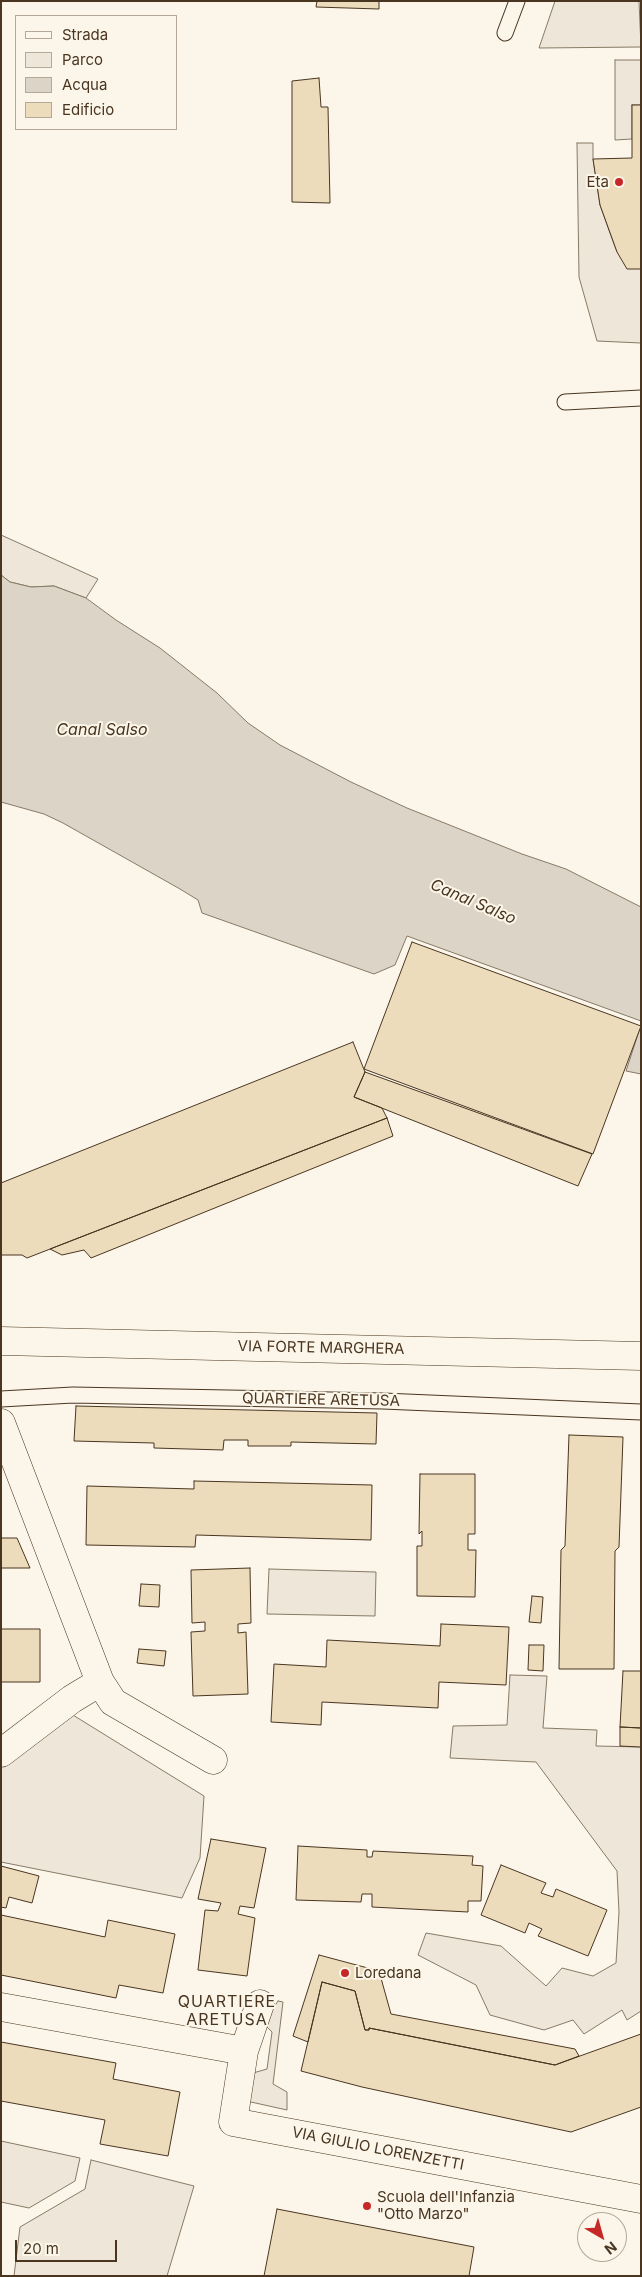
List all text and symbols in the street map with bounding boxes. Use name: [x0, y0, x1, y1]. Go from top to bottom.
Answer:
legend: [15, 15, 178, 130]
text: Strada: [62, 25, 108, 44]
text: Parco: [62, 50, 103, 69]
text: Acqua: [62, 75, 107, 94]
text: Edificio: [62, 100, 114, 119]
place label: Eta: [587, 173, 609, 191]
marker: Eta: [613, 176, 625, 188]
water label: Canal Salso: [56, 720, 148, 740]
water label: Canal Salso: [427, 875, 519, 929]
street label: VIA FORTE MARGHERA: [237, 1338, 405, 1358]
street label: QUARTIERE ARETUSA: [242, 1390, 400, 1410]
place label: Loredana: [355, 1964, 422, 1982]
marker: Loredana: [339, 1967, 351, 1979]
district label: QUARTIERE ARETUSA: [177, 1992, 277, 2030]
street label: VIA GIULIO LORENZETTI: [290, 2123, 466, 2175]
place label: Scuola dell'Infanzia "Otto Marzo": [377, 2188, 515, 2223]
marker: Scuola dell'Infanzia "Otto Marzo": [361, 2200, 373, 2212]
north arrow: [577, 2212, 627, 2262]
scale bar: [18, 2230, 120, 2262]
text: N: [601, 2238, 620, 2258]
text: 20 m: [23, 2239, 59, 2258]

